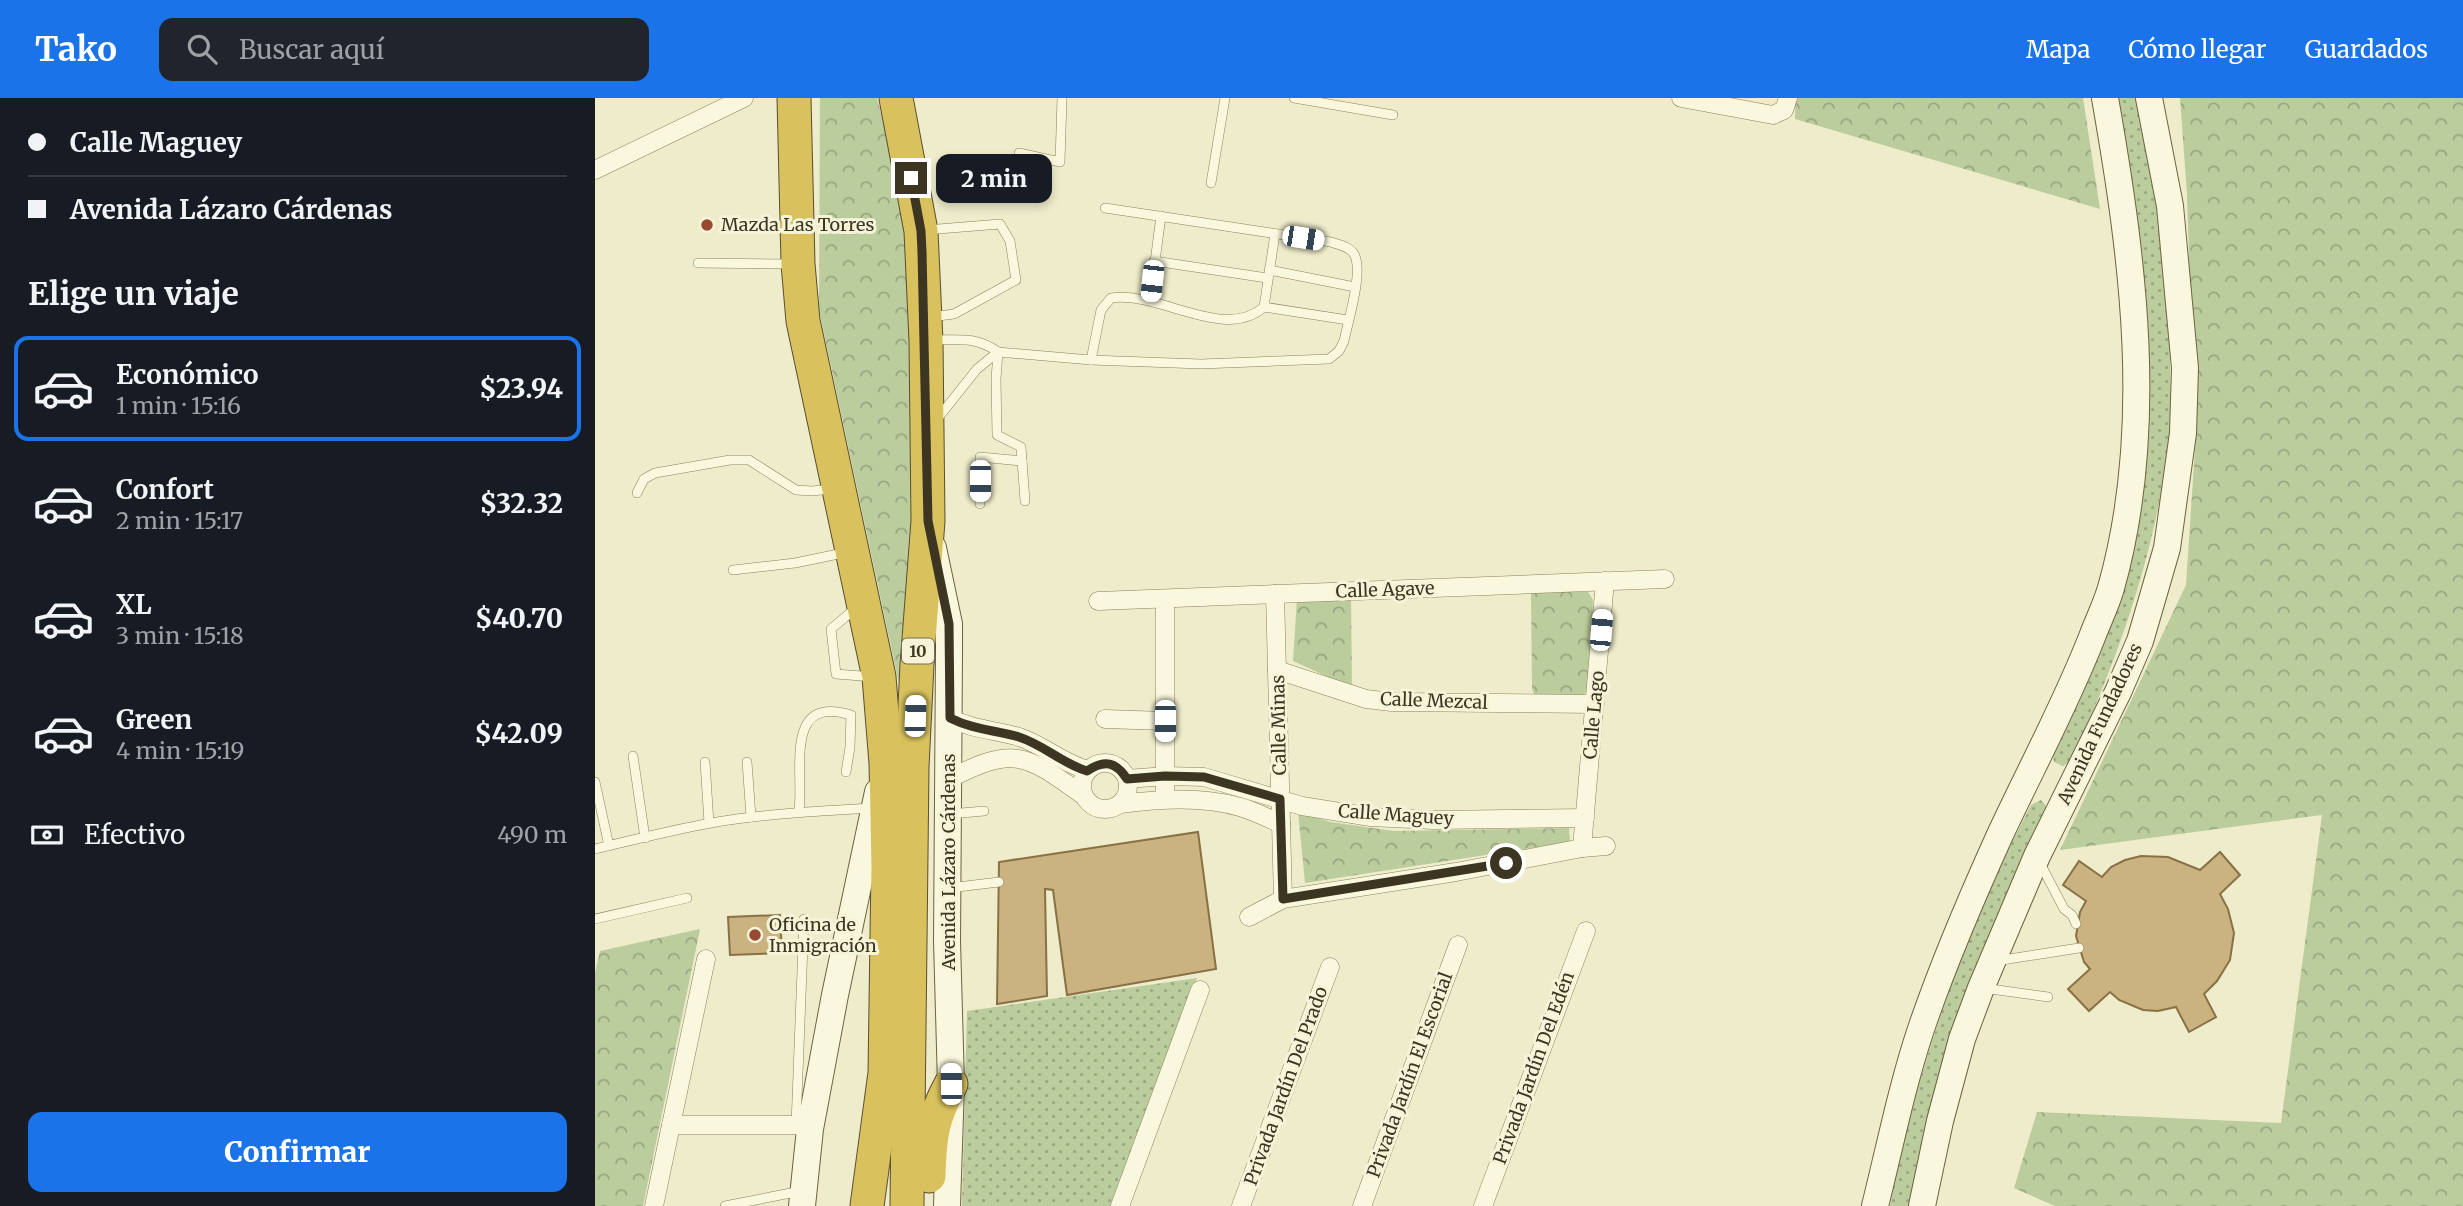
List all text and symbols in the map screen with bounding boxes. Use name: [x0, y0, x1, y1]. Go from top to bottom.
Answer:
search box: [159, 18, 649, 81]
text: Tako: [35, 29, 117, 70]
icon: search: [183, 30, 221, 68]
text: Buscar aquí: [239, 33, 384, 66]
text: Mapa: [2026, 34, 2090, 65]
text: Cómo llegar: [2128, 34, 2267, 65]
text: Guardados: [2305, 34, 2428, 65]
text: Calle Maguey: [70, 126, 242, 159]
callout: 2 min: [935, 154, 1051, 202]
route end: [895, 162, 927, 194]
text: 2 min: [961, 164, 1027, 193]
text: Avenida Lázaro Cárdenas: [70, 193, 392, 226]
place label: Mazda Las Torres: [721, 213, 874, 236]
marker: Mazda Las Torres: [699, 217, 715, 233]
car: [1281, 224, 1326, 252]
car: [1140, 259, 1165, 303]
text: Elige un viaje: [28, 274, 239, 314]
icon: car: [32, 357, 95, 420]
text: Económico: [116, 358, 259, 391]
text: $23.94: [479, 372, 563, 405]
text: 1 min · 15:16: [116, 391, 241, 420]
car: [970, 460, 991, 502]
icon: car: [32, 472, 95, 535]
text: Confort: [116, 473, 214, 506]
text: $32.32: [480, 487, 563, 520]
text: 2 min · 15:17: [116, 506, 243, 535]
street label: Calle Agave: [1335, 576, 1435, 603]
icon: car: [32, 587, 95, 650]
text: XL: [116, 588, 152, 621]
text: $40.70: [475, 602, 563, 635]
car: [1589, 608, 1614, 652]
text: 3 min · 15:18: [116, 621, 244, 650]
road number: 10: [902, 638, 934, 664]
street label: Avenida Fundadores: [2052, 639, 2147, 809]
street label: Calle Lago: [1578, 670, 1609, 760]
street label: Calle Minas: [1266, 674, 1291, 775]
street label: Calle Mezcal: [1380, 687, 1489, 714]
car: [904, 695, 927, 737]
car: [1155, 700, 1176, 742]
icon: car: [32, 702, 95, 765]
text: Green: [116, 703, 192, 736]
text: $42.09: [474, 717, 563, 750]
text: 4 min · 15:19: [116, 736, 245, 765]
street label: Avenida Lázaro Cárdenas: [937, 753, 960, 972]
street label: Calle Maguey: [1337, 799, 1455, 830]
icon: cash: [28, 816, 66, 854]
text: Efectivo: [84, 818, 185, 851]
text: 490 m: [497, 820, 567, 849]
route start: [1490, 847, 1522, 879]
place label: Oficina de Inmigración: [769, 913, 877, 957]
marker: Oficina de Inmigración: [747, 927, 763, 943]
street label: Privada Jardín Del Edén: [1488, 968, 1579, 1167]
street label: Privada Jardín El Escorial: [1362, 969, 1458, 1181]
street label: Privada Jardín Del Prado: [1239, 983, 1332, 1188]
car: [941, 1063, 962, 1105]
button: Confirmar: [28, 1112, 567, 1192]

